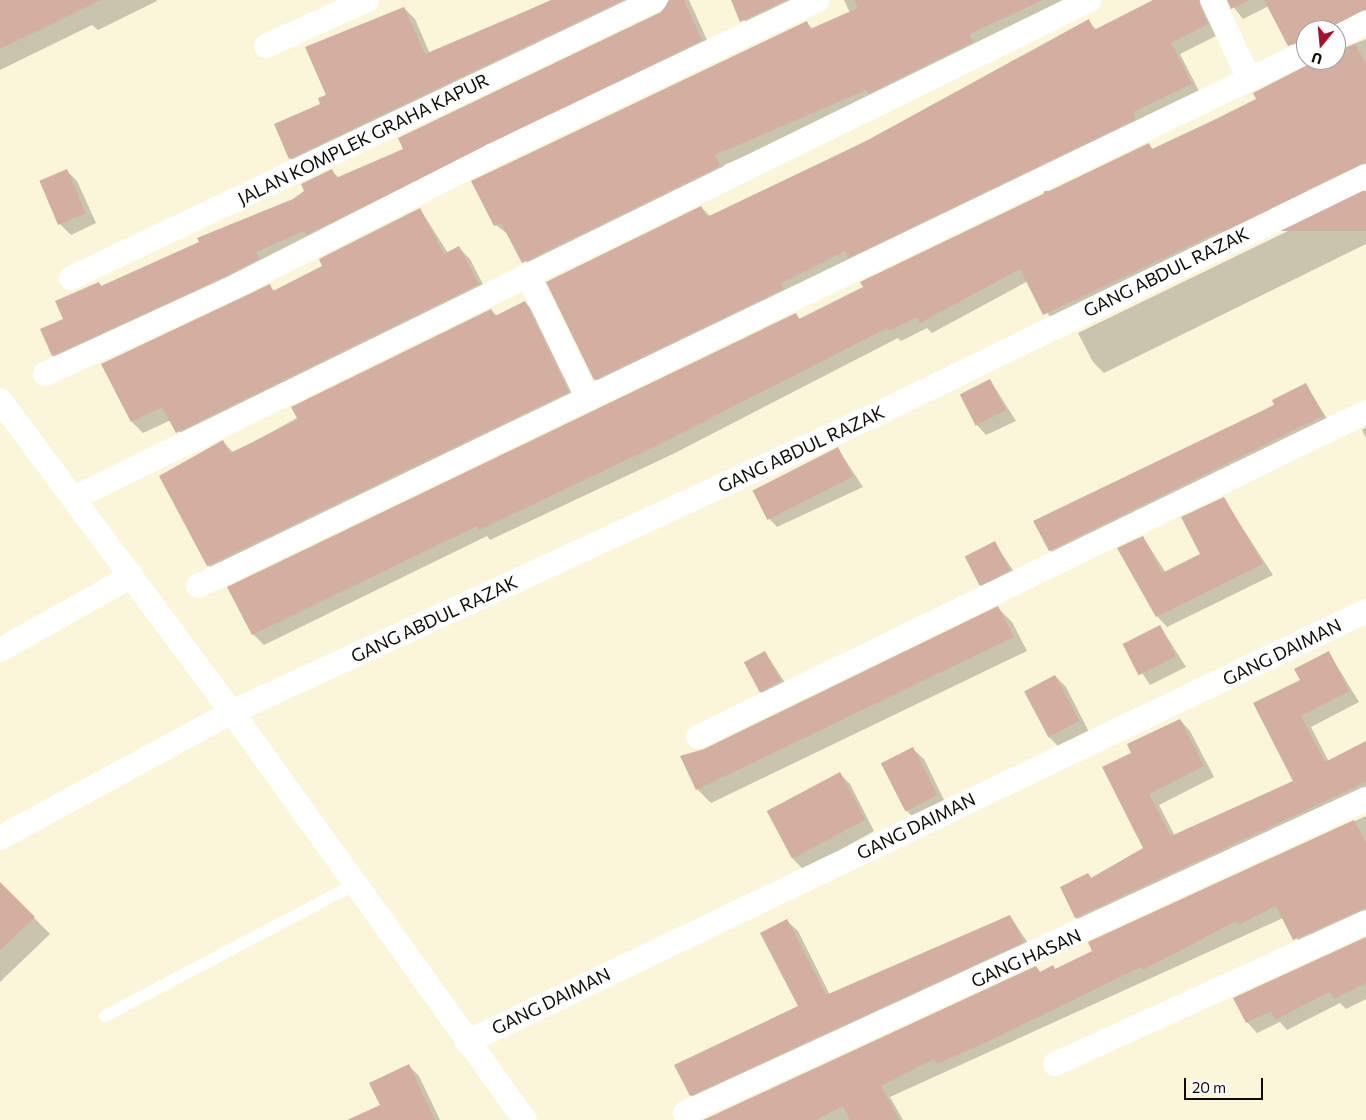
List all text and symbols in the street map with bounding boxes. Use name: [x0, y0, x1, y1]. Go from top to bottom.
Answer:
north arrow: [1296, 20, 1346, 70]
text: U: [1309, 49, 1324, 68]
street label: JALAN KOMPLEK GRAHA KAPUR: [234, 69, 492, 209]
street label: GANG ABDUL RAZAK: [1080, 223, 1252, 321]
street label: GANG ABDUL RAZAK: [714, 401, 888, 497]
street label: GANG ABDUL RAZAK: [347, 571, 521, 667]
street label: GANG DAIMAN: [1219, 614, 1345, 690]
street label: GANG DAIMAN: [853, 788, 979, 864]
street label: GANG HASAN: [968, 924, 1084, 992]
street label: GANG DAIMAN: [488, 963, 614, 1039]
scale bar: [1186, 1068, 1265, 1100]
text: 20 m: [1192, 1078, 1226, 1096]

